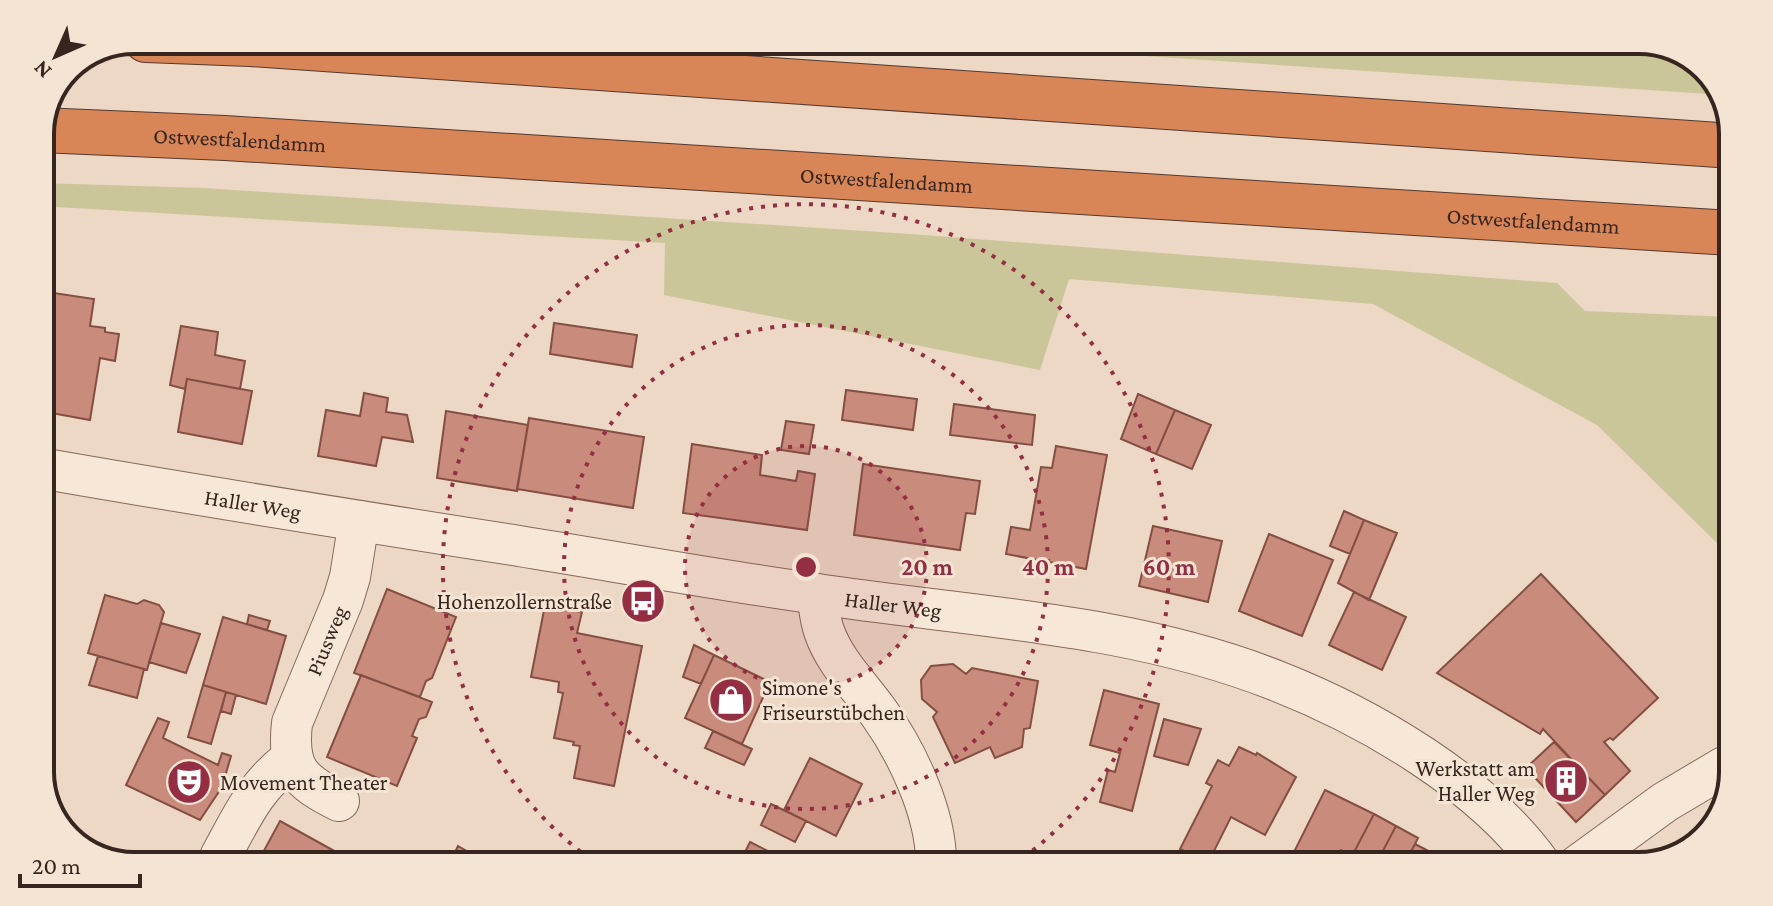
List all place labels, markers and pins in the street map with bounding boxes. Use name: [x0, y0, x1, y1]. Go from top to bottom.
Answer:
centre of rings: [792, 553, 820, 581]
bus stop icon: Hohenzollernstraße: [619, 577, 667, 625]
place label: Hohenzollernstraße: [437, 589, 612, 614]
place label: Simone's Friseurstübchen: [762, 675, 905, 725]
shop icon: Simone's Friseurstübchen: [707, 676, 755, 724]
place label: Werkstatt am Haller Weg: [1415, 756, 1535, 806]
building icon: Werkstatt am Haller Weg: [1542, 757, 1590, 805]
theatre icon: Movement Theater: [165, 758, 213, 806]
place label: Movement Theater: [220, 770, 388, 795]

